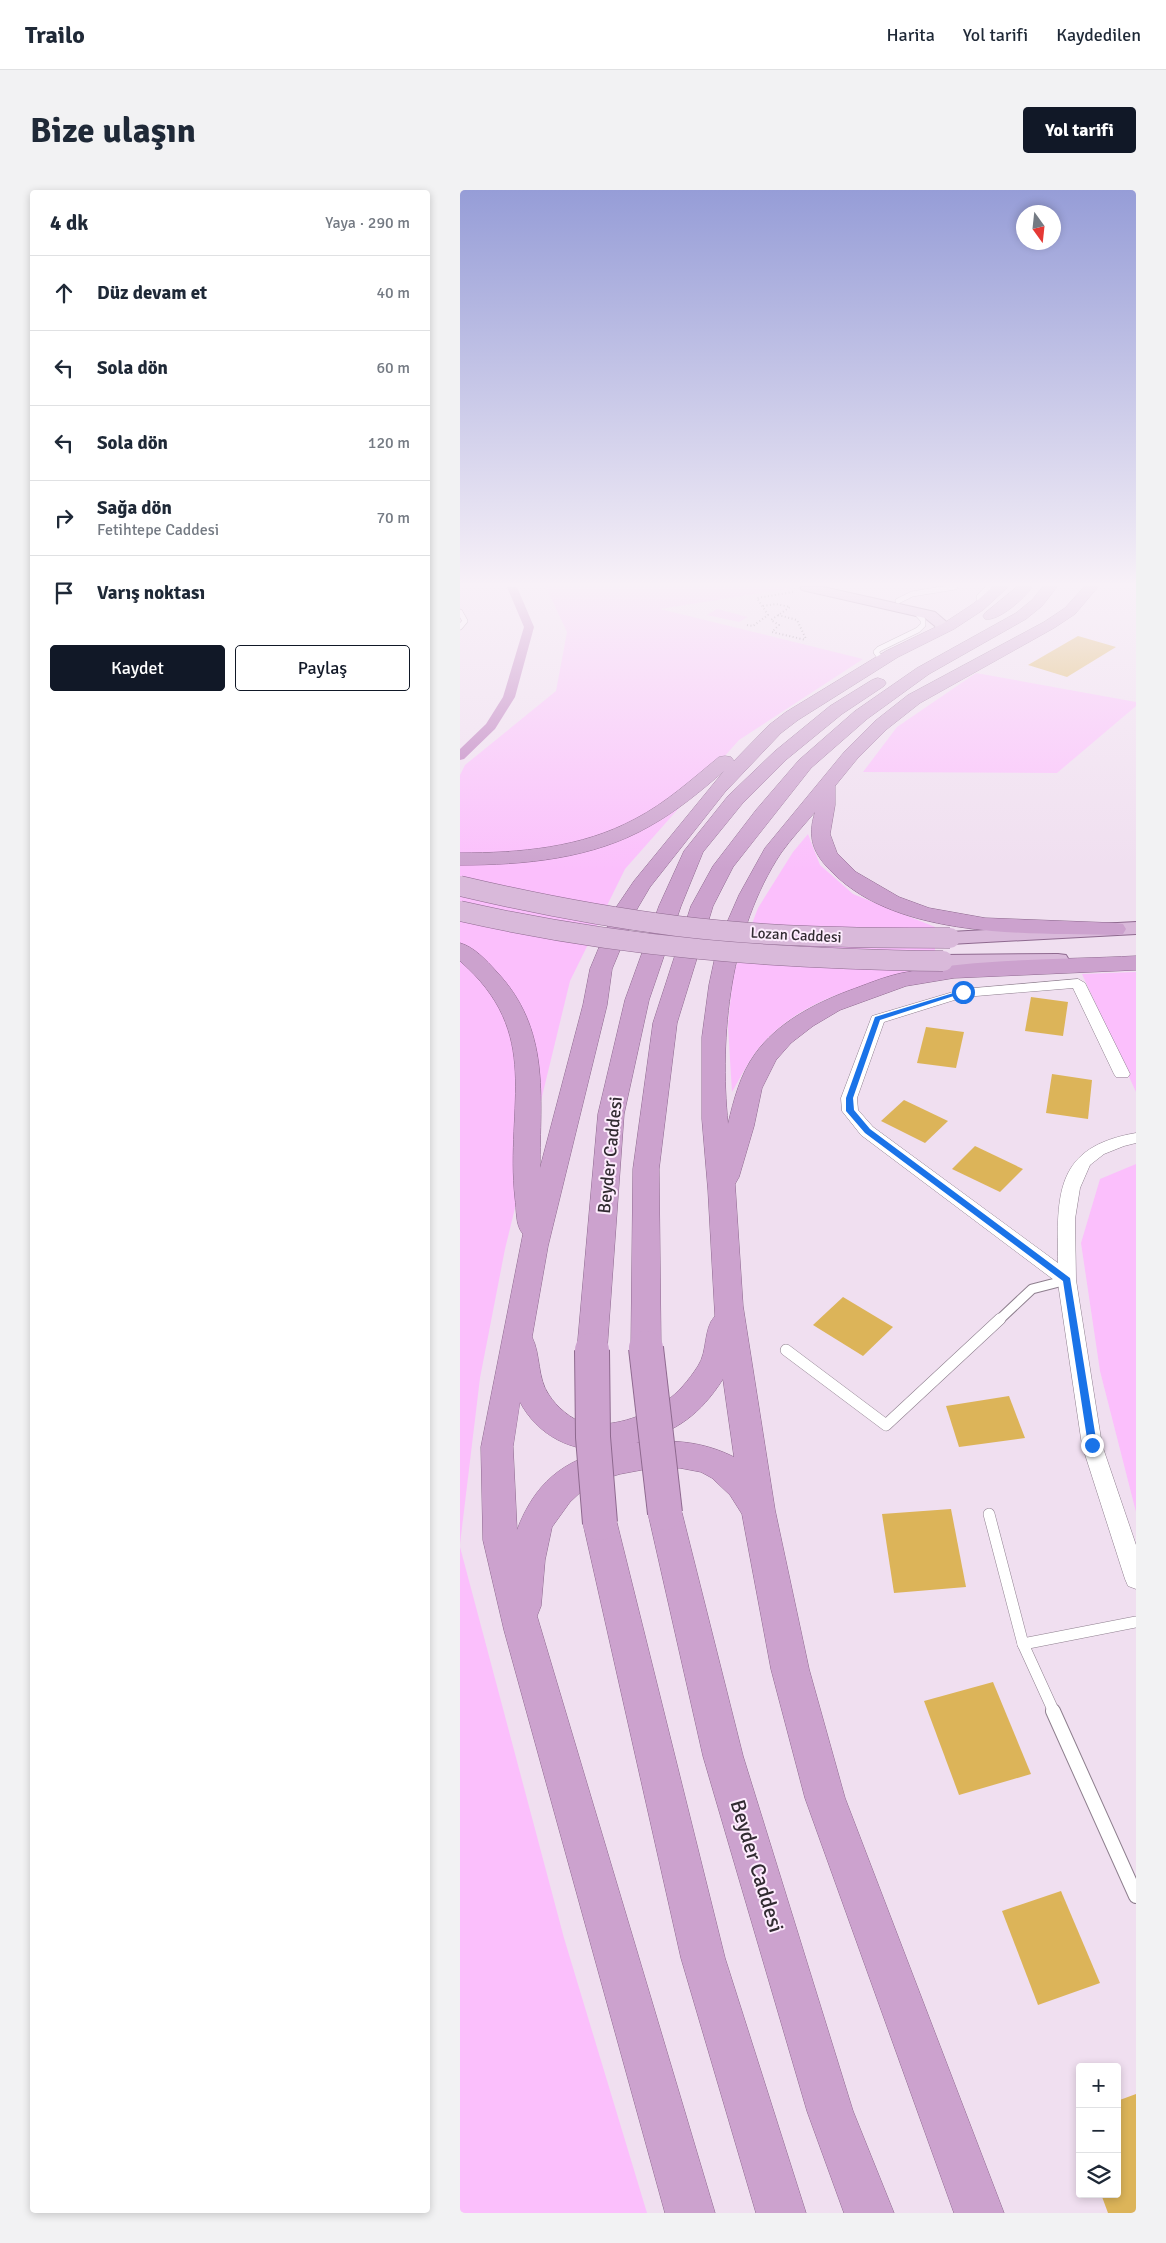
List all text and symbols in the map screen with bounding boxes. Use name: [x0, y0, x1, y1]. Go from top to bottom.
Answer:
text: Trailo: [25, 20, 85, 50]
text: Harita: [886, 24, 935, 46]
text: Yol tarifi: [963, 24, 1028, 46]
text: Kaydedilen: [1056, 24, 1141, 46]
button: Yol tarifi: [1023, 107, 1136, 153]
text: Bize ulaşın: [30, 109, 196, 152]
north arrow: [1016, 205, 1061, 250]
text: 4 dk: [50, 210, 88, 236]
text: Yaya · 290 m: [325, 213, 410, 233]
icon: ahead: [50, 279, 78, 307]
text: Düz devam et: [97, 281, 207, 305]
text: 40 m: [376, 283, 410, 303]
icon: left: [50, 354, 78, 382]
text: Sola dön: [97, 356, 168, 380]
text: 60 m: [376, 358, 410, 378]
icon: left: [50, 429, 78, 457]
text: Sola dön: [97, 431, 168, 455]
text: 120 m: [368, 433, 410, 453]
text: Sağa dön: [97, 496, 172, 520]
icon: right: [50, 504, 78, 532]
text: 70 m: [376, 508, 410, 528]
text: Fetihtepe Caddesi: [97, 520, 219, 540]
icon: arrive: [50, 579, 78, 607]
text: Varış noktası: [97, 581, 205, 605]
button: Kaydet: [50, 645, 225, 691]
button: Paylaş: [235, 645, 410, 691]
street label: Lozan Caddesi: [750, 924, 842, 946]
route start: [952, 981, 975, 1004]
street label: Beyder Caddesi: [593, 1095, 627, 1215]
route end: [1081, 1434, 1104, 1457]
street label: Beyder Caddesi: [724, 1797, 790, 1935]
map controls: [1076, 2063, 1121, 2198]
button: +: [1076, 2063, 1121, 2108]
button: −: [1076, 2108, 1121, 2153]
button: layers: [1076, 2153, 1121, 2198]

